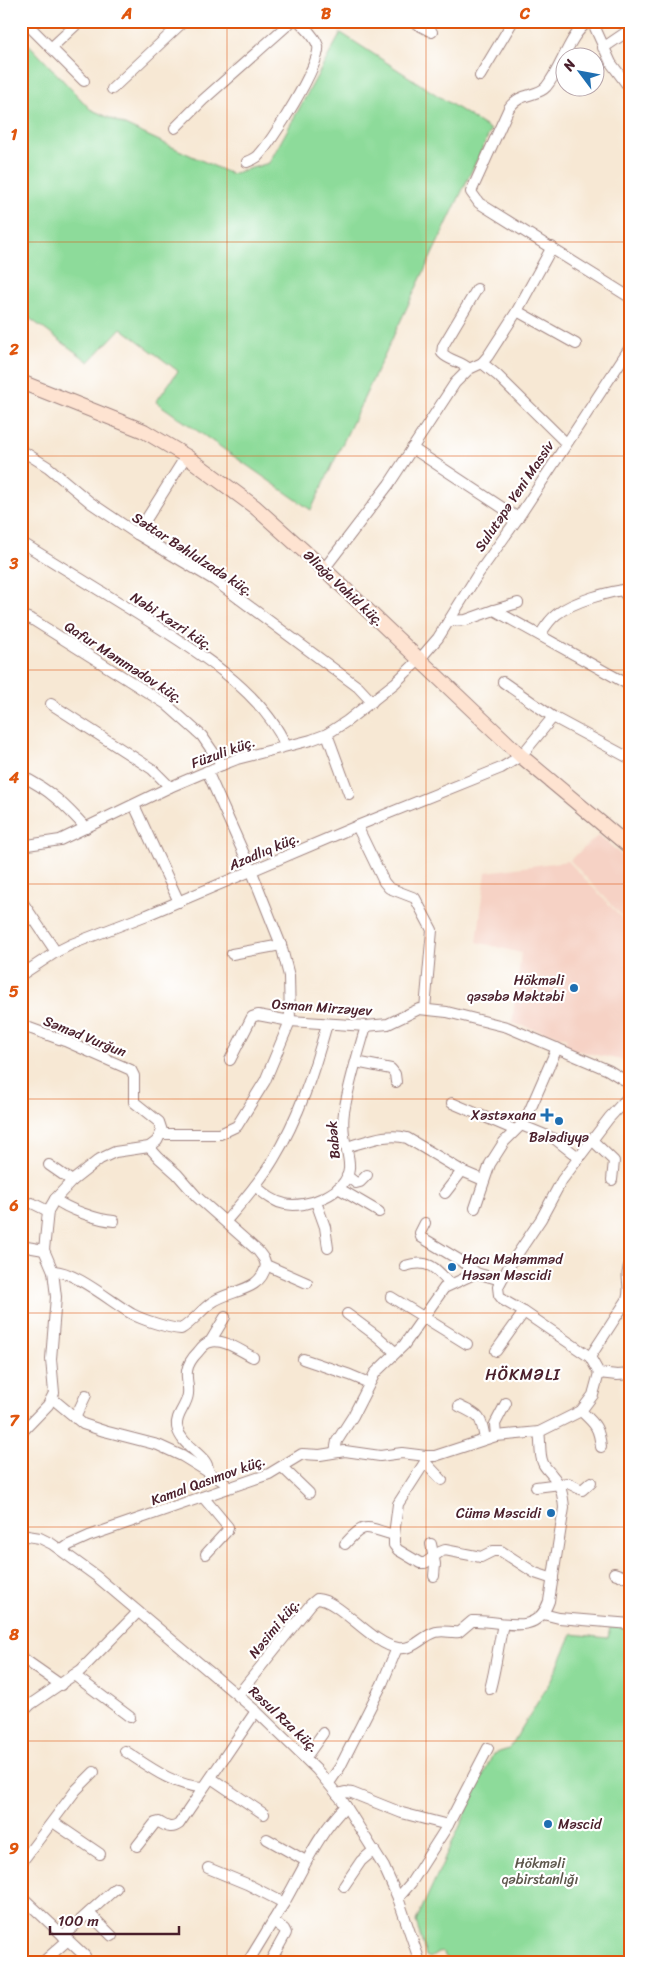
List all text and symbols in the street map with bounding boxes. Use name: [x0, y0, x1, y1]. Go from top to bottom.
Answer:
text: A: [121, 0, 132, 28]
text: B: [321, 0, 332, 28]
text: C: [519, 0, 531, 28]
north arrow: [554, 48, 604, 98]
text: N: [556, 54, 583, 77]
text: 1: [11, 120, 18, 149]
text: 2: [8, 335, 19, 364]
street label: Sulutəpə Yeni Massiv: [468, 434, 562, 557]
street label: Səttar Bəhlulzadə küç.: [127, 506, 259, 603]
street label: Əliağa Vahid küç.: [297, 544, 390, 633]
text: 3: [9, 549, 19, 578]
street label: Nəbi Xəzri küç.: [125, 585, 218, 658]
street label: Qafur Məmmədov küç.: [59, 614, 188, 710]
street label: Füzuli küç.: [187, 729, 259, 776]
text: 4: [8, 763, 19, 792]
street label: Azadlıq küç.: [224, 825, 303, 878]
place label: Hökməli qəsəbə Məktəbi: [467, 968, 565, 1009]
text: 5: [9, 977, 19, 1006]
marker: Hökməli qəsəbə Məktəbi: [568, 982, 580, 994]
street label: Osman Mirzəyev: [271, 992, 373, 1024]
street label: Səməd Vurğun: [39, 1008, 131, 1065]
place label: Xəstəxana: [470, 1103, 537, 1128]
marker: Xəstəxana: [540, 1108, 554, 1122]
marker: Bələdiyyə: [553, 1115, 565, 1127]
street label: Babək: [319, 1119, 348, 1160]
place label: Bələdiyyə: [529, 1125, 589, 1150]
text: 6: [8, 1191, 19, 1220]
place label: Hacı Məhəmməd Həsən Məscidi: [462, 1247, 564, 1288]
marker: Hacı Məhəmməd Həsən Məscidi: [446, 1261, 458, 1273]
district label: HÖKMƏLI: [485, 1360, 561, 1389]
text: 7: [9, 1406, 20, 1435]
street label: Kamal Qasımov küç.: [147, 1448, 269, 1513]
place label: Cümə Məscidi: [456, 1501, 542, 1526]
marker: Cümə Məscidi: [545, 1507, 557, 1519]
street label: Nəsimi küç.: [242, 1593, 307, 1664]
text: 8: [8, 1620, 19, 1649]
street label: Rəsul Rza küç.: [242, 1680, 325, 1759]
place label: Məscid: [558, 1812, 603, 1837]
marker: Məscid: [542, 1818, 554, 1830]
text: 9: [9, 1834, 19, 1863]
park label: Hökməli qəbirstanlığı: [502, 1851, 578, 1892]
scale bar: [50, 1903, 179, 1935]
text: 100 m: [58, 1908, 99, 1934]

